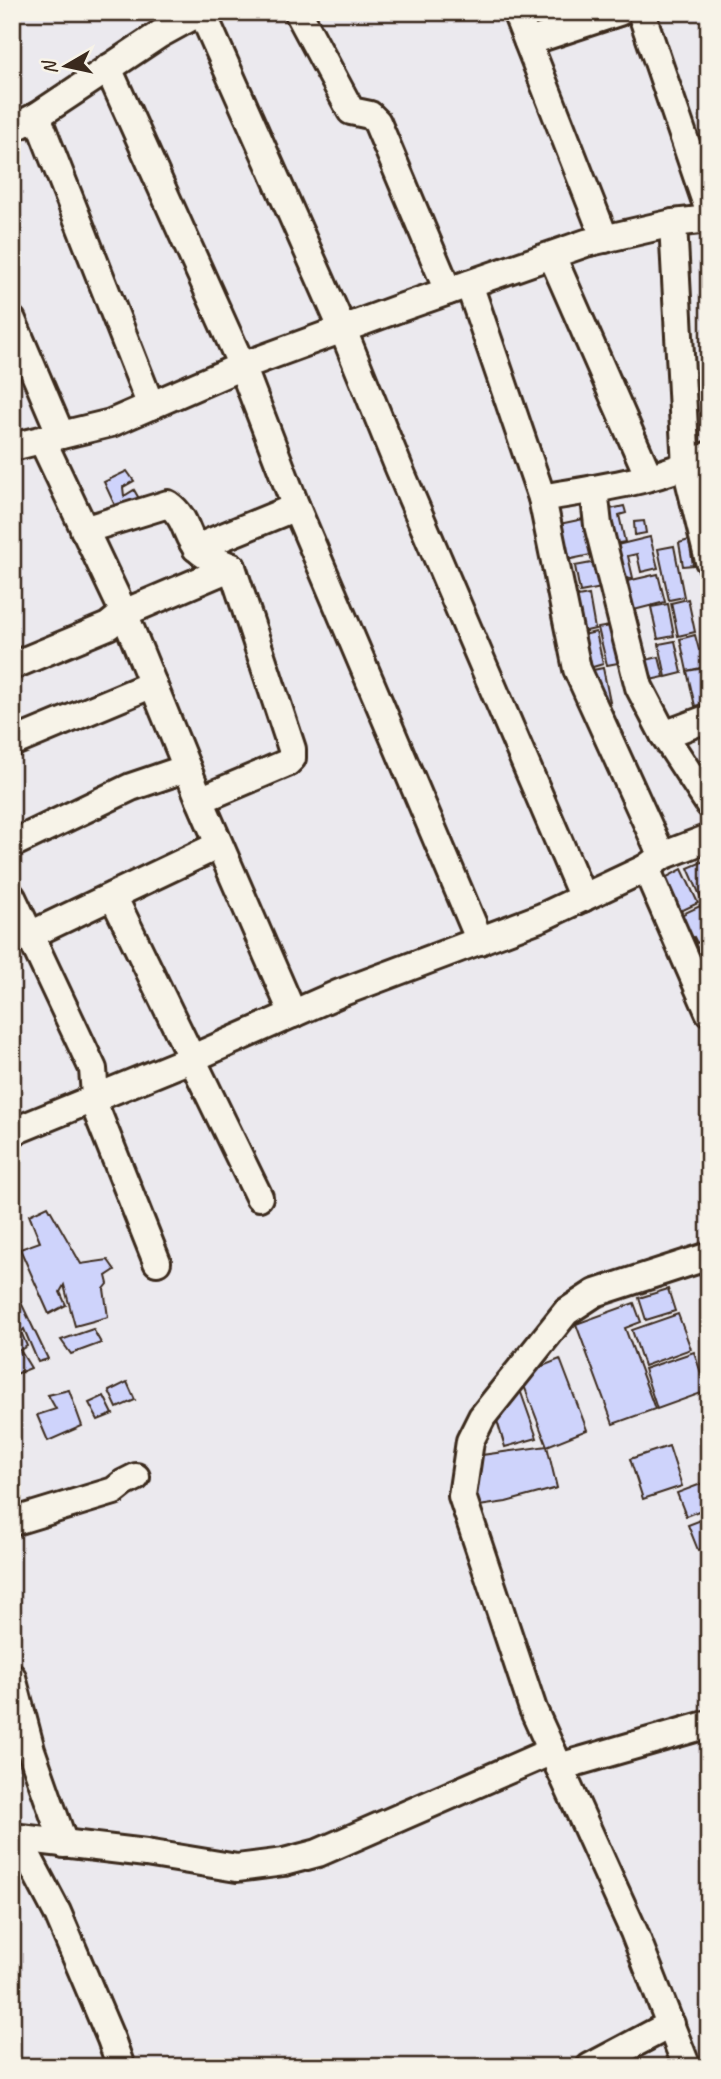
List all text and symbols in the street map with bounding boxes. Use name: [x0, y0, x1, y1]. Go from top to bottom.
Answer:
north arrow: [32, 32, 102, 102]
text: N: [37, 58, 63, 76]

